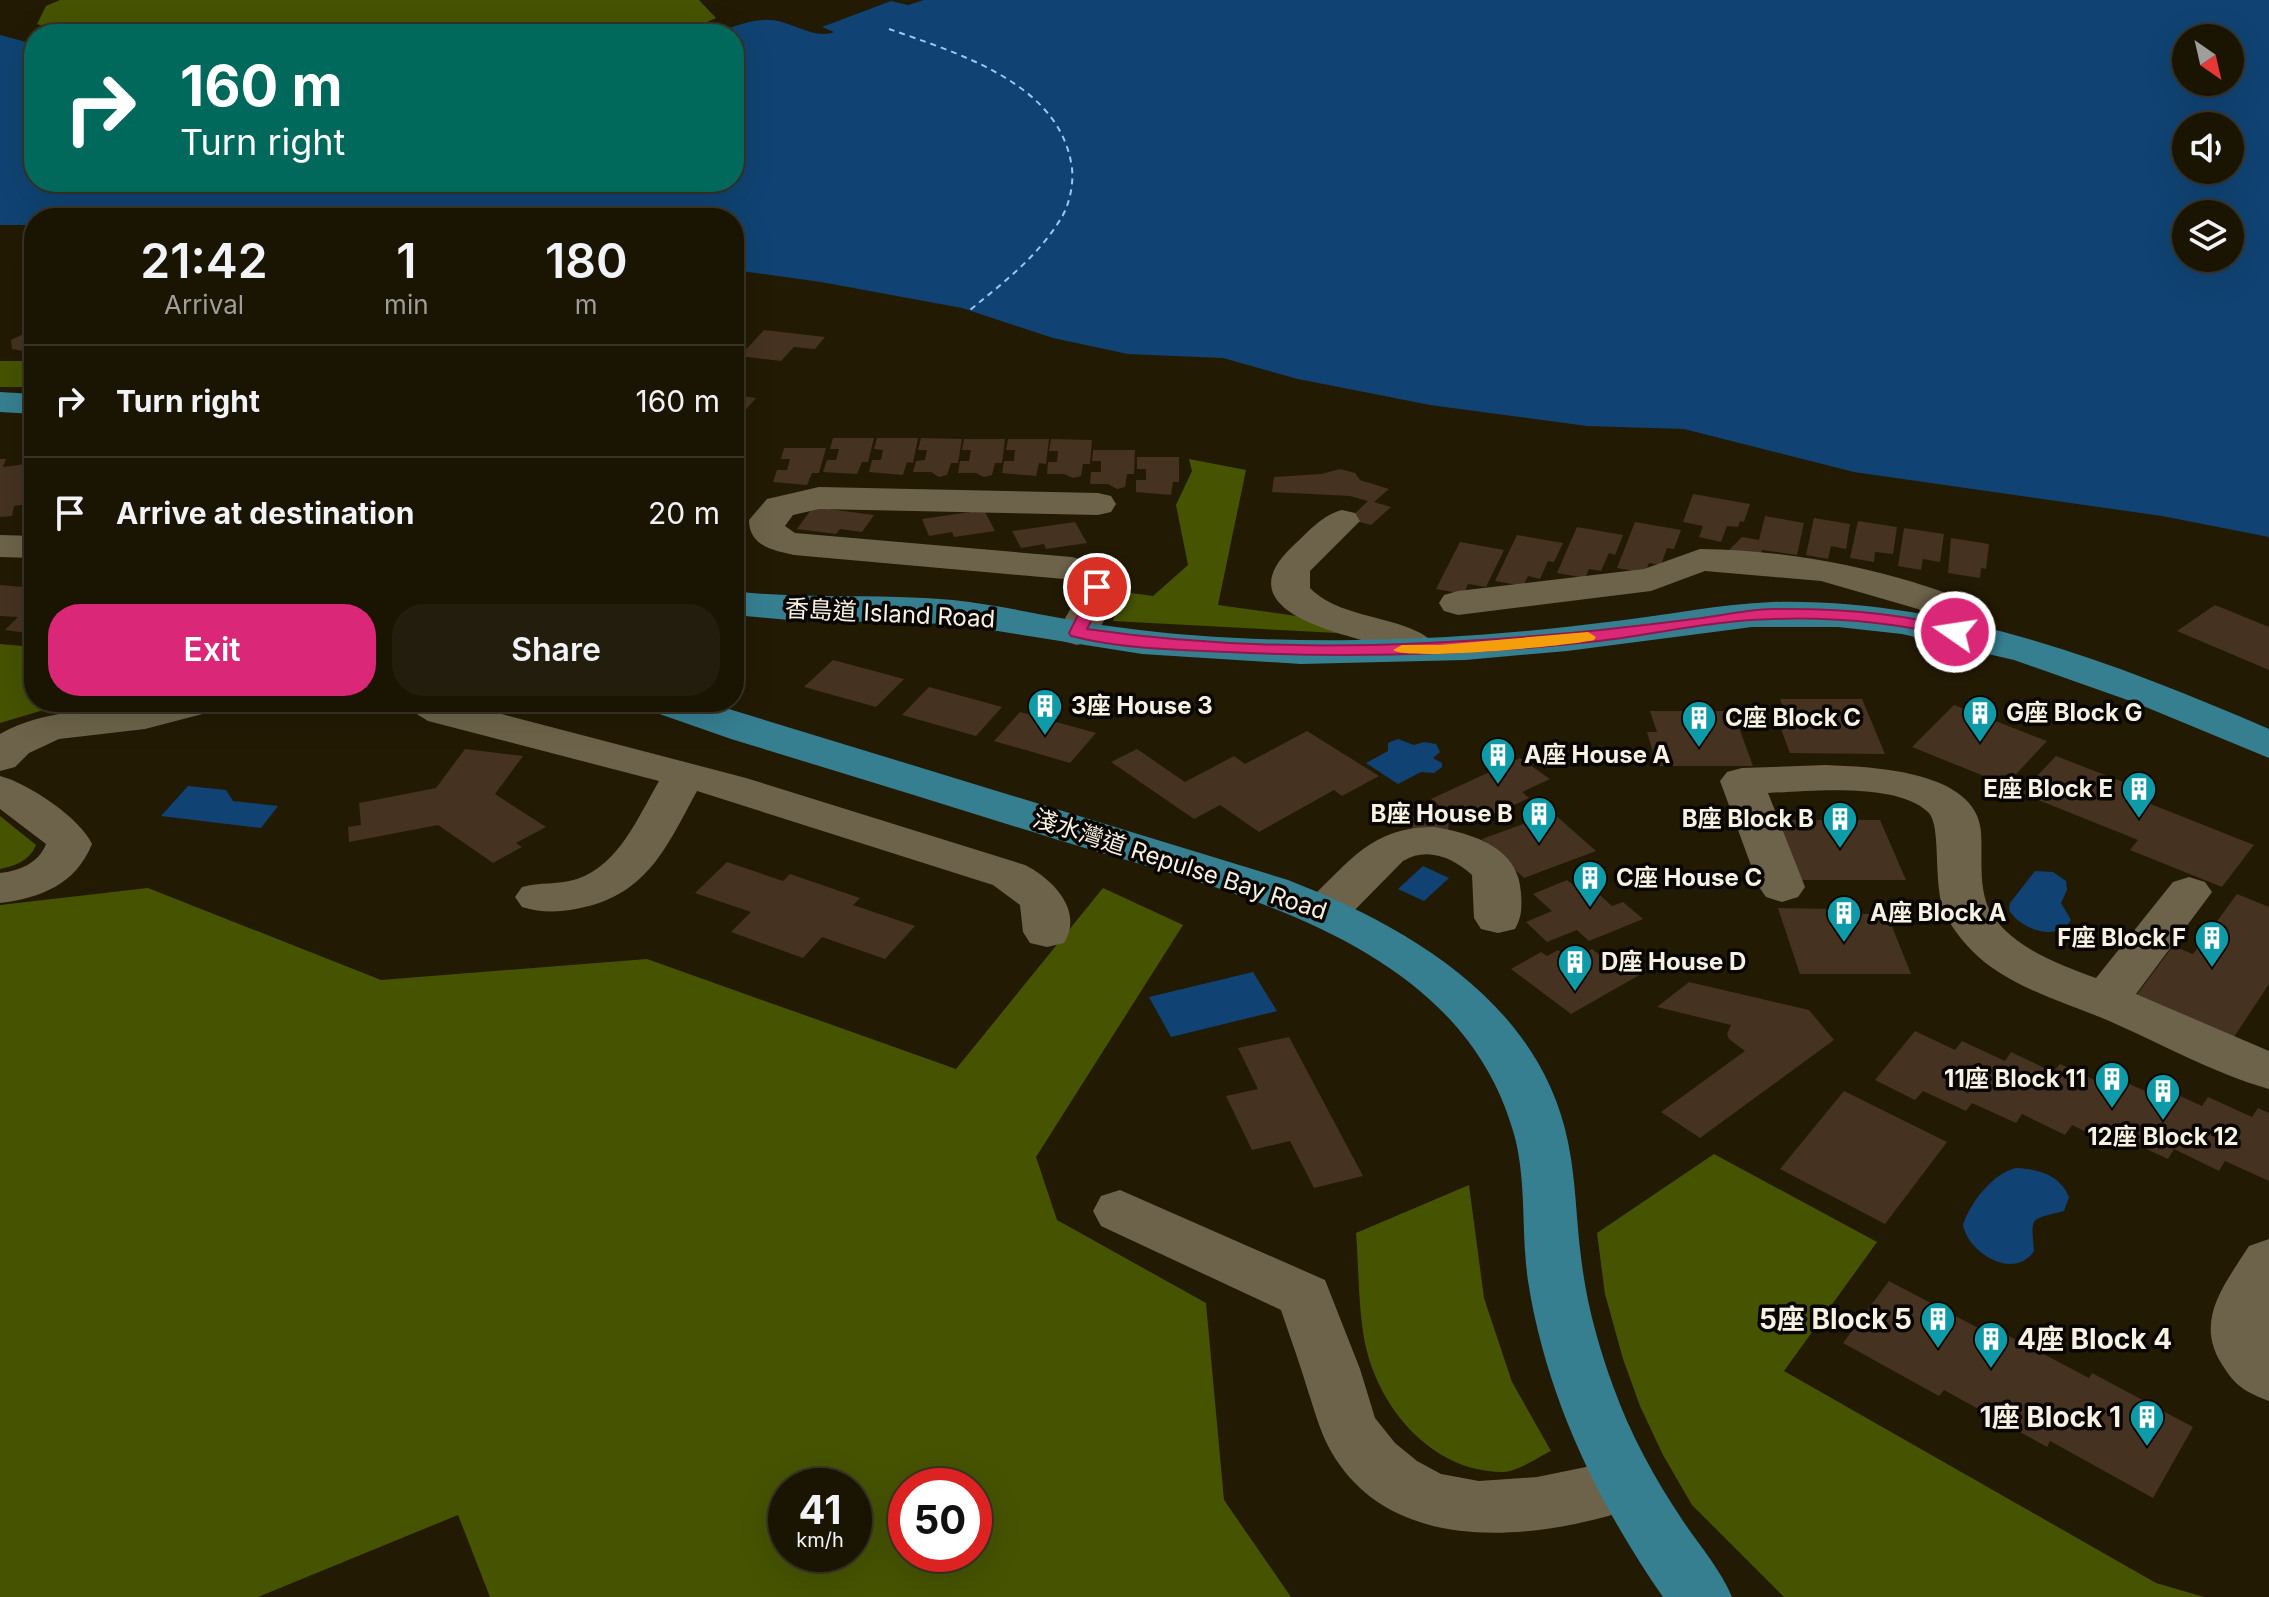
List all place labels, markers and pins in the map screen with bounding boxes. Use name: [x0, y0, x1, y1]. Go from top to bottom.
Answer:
pin: [1063, 553, 1131, 621]
building icon: 3座 House 3: [1026, 687, 1064, 737]
place label: 3座 House 3: [1071, 691, 1213, 720]
building icon: G座 Block G: [1961, 694, 1999, 744]
place label: G座 Block G: [2006, 698, 2143, 727]
building icon: C座 Block C: [1680, 699, 1718, 749]
place label: C座 Block C: [1725, 703, 1861, 732]
building icon: A座 House A: [1479, 736, 1517, 786]
place label: A座 House A: [1524, 740, 1671, 769]
building icon: E座 Block E: [2120, 770, 2158, 820]
place label: E座 Block E: [1983, 774, 2113, 803]
building icon: B座 House B: [1520, 795, 1558, 845]
place label: B座 House B: [1371, 799, 1513, 828]
building icon: B座 Block B: [1821, 800, 1859, 850]
place label: B座 Block B: [1682, 804, 1814, 833]
building icon: C座 House C: [1571, 859, 1609, 909]
place label: C座 House C: [1616, 863, 1762, 892]
building icon: A座 Block A: [1825, 894, 1863, 944]
place label: A座 Block A: [1870, 898, 2006, 927]
building icon: F座 Block F: [2193, 919, 2231, 969]
place label: F座 Block F: [2057, 923, 2186, 952]
building icon: D座 House D: [1556, 943, 1594, 993]
place label: D座 House D: [1601, 947, 1746, 976]
building icon: 11座 Block 11: [2093, 1060, 2131, 1110]
place label: 11座 Block 11: [1944, 1064, 2086, 1093]
building icon: 12座 Block 12: [2144, 1072, 2182, 1122]
place label: 12座 Block 12: [2087, 1122, 2239, 1151]
building icon: 5座 Block 5: [1919, 1300, 1957, 1350]
place label: 5座 Block 5: [1759, 1302, 1912, 1336]
building icon: 4座 Block 4: [1972, 1320, 2010, 1370]
place label: 4座 Block 4: [2017, 1322, 2172, 1356]
building icon: 1座 Block 1: [2128, 1398, 2166, 1448]
place label: 1座 Block 1: [1980, 1400, 2121, 1434]

